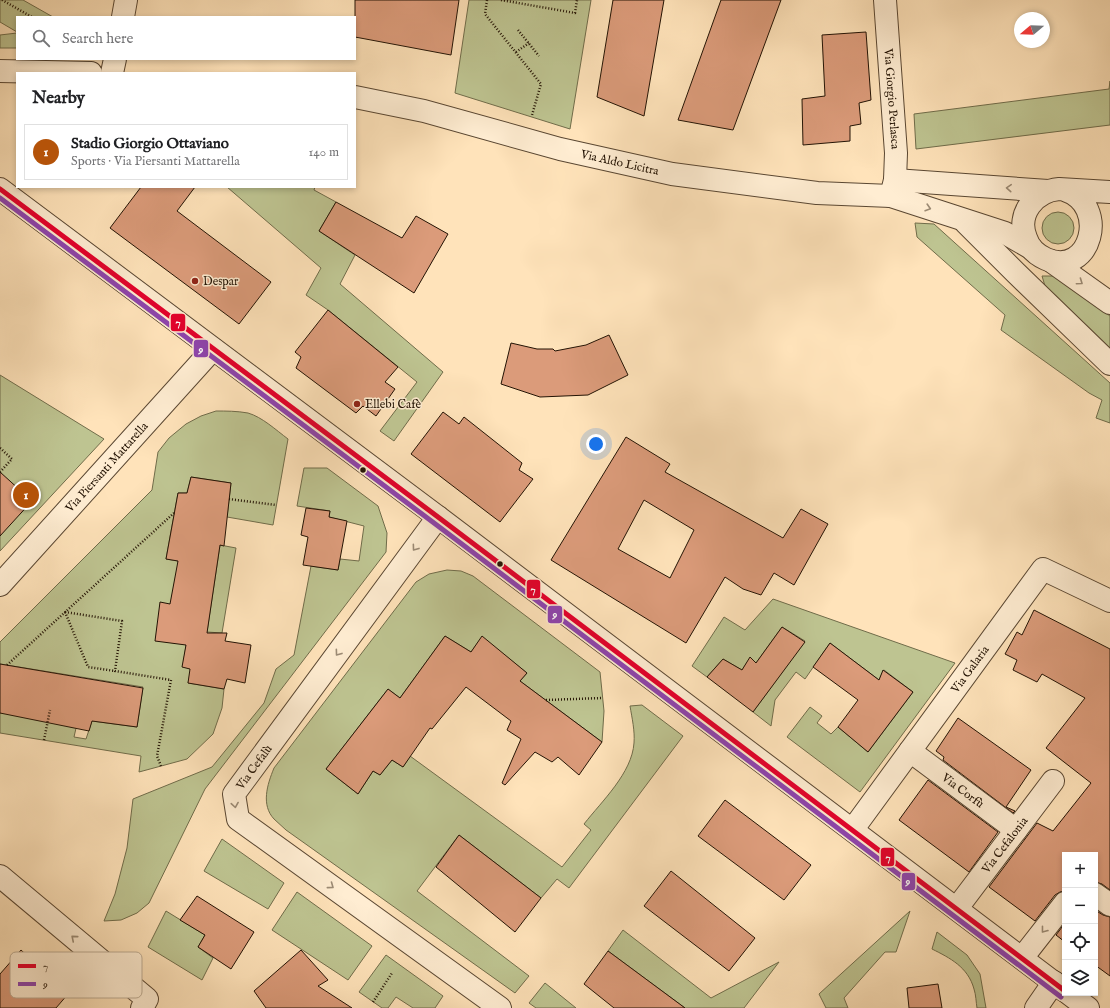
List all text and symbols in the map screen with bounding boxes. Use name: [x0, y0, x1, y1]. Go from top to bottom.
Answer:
north arrow: [1014, 12, 1050, 48]
search box: [16, 16, 356, 60]
icon: search: [30, 27, 52, 49]
text: Search here: [62, 29, 133, 48]
street label: Via Giorgio Perlasca: [880, 47, 903, 150]
text: Nearby: [32, 88, 85, 109]
text: Stadio Giorgio Ottaviano: [71, 134, 229, 153]
text: 1: [44, 144, 48, 161]
text: 140 m: [309, 144, 339, 161]
street label: Via Aldo Licitra: [578, 147, 661, 179]
text: Sports · Via Piersanti Mattarella: [71, 153, 240, 170]
one-way arrow: [1006, 184, 1012, 193]
one-way arrow: [925, 203, 932, 212]
place label: Despar: [203, 274, 239, 290]
marker: Despar: [190, 276, 200, 286]
one-way arrow: [1076, 277, 1083, 284]
line badge: 7: [170, 313, 186, 332]
text: 7: [175, 316, 181, 330]
line badge: 9: [193, 339, 209, 358]
text: 9: [198, 343, 204, 357]
place label: Ellebi Cafè: [365, 397, 422, 412]
marker: Ellebi Cafè: [352, 399, 362, 409]
street label: Via Piersanti Mattarella: [62, 419, 152, 516]
your location: [586, 434, 606, 454]
unlabelled marker: [358, 465, 368, 475]
pin: 1: [13, 480, 39, 510]
one-way arrow: [413, 544, 420, 551]
unlabelled marker: [495, 559, 505, 569]
line badge: 7: [526, 579, 541, 599]
text: 7: [530, 583, 536, 597]
line badge: 9: [547, 605, 563, 624]
text: 9: [552, 608, 558, 622]
street label: Via Galaria: [947, 642, 993, 697]
one-way arrow: [335, 649, 343, 656]
street label: Via Cefalù: [232, 742, 276, 794]
street label: Via Corfù: [938, 770, 987, 811]
one-way arrow: [231, 801, 239, 808]
street label: Via Cefalonia: [978, 813, 1032, 877]
line badge: 7: [880, 847, 895, 867]
text: 7: [885, 851, 891, 865]
map controls: [1062, 852, 1098, 996]
button: +: [1062, 852, 1098, 888]
line badge: 9: [901, 872, 916, 891]
text: 9: [905, 875, 911, 889]
one-way arrow: [327, 882, 334, 889]
button: −: [1062, 888, 1098, 924]
button: locate: [1062, 924, 1098, 960]
one-way arrow: [1041, 926, 1048, 933]
one-way arrow: [71, 936, 78, 943]
legend: [10, 952, 142, 998]
text: 7: [43, 960, 48, 974]
button: layers: [1062, 960, 1098, 996]
text: 9: [42, 978, 48, 992]

